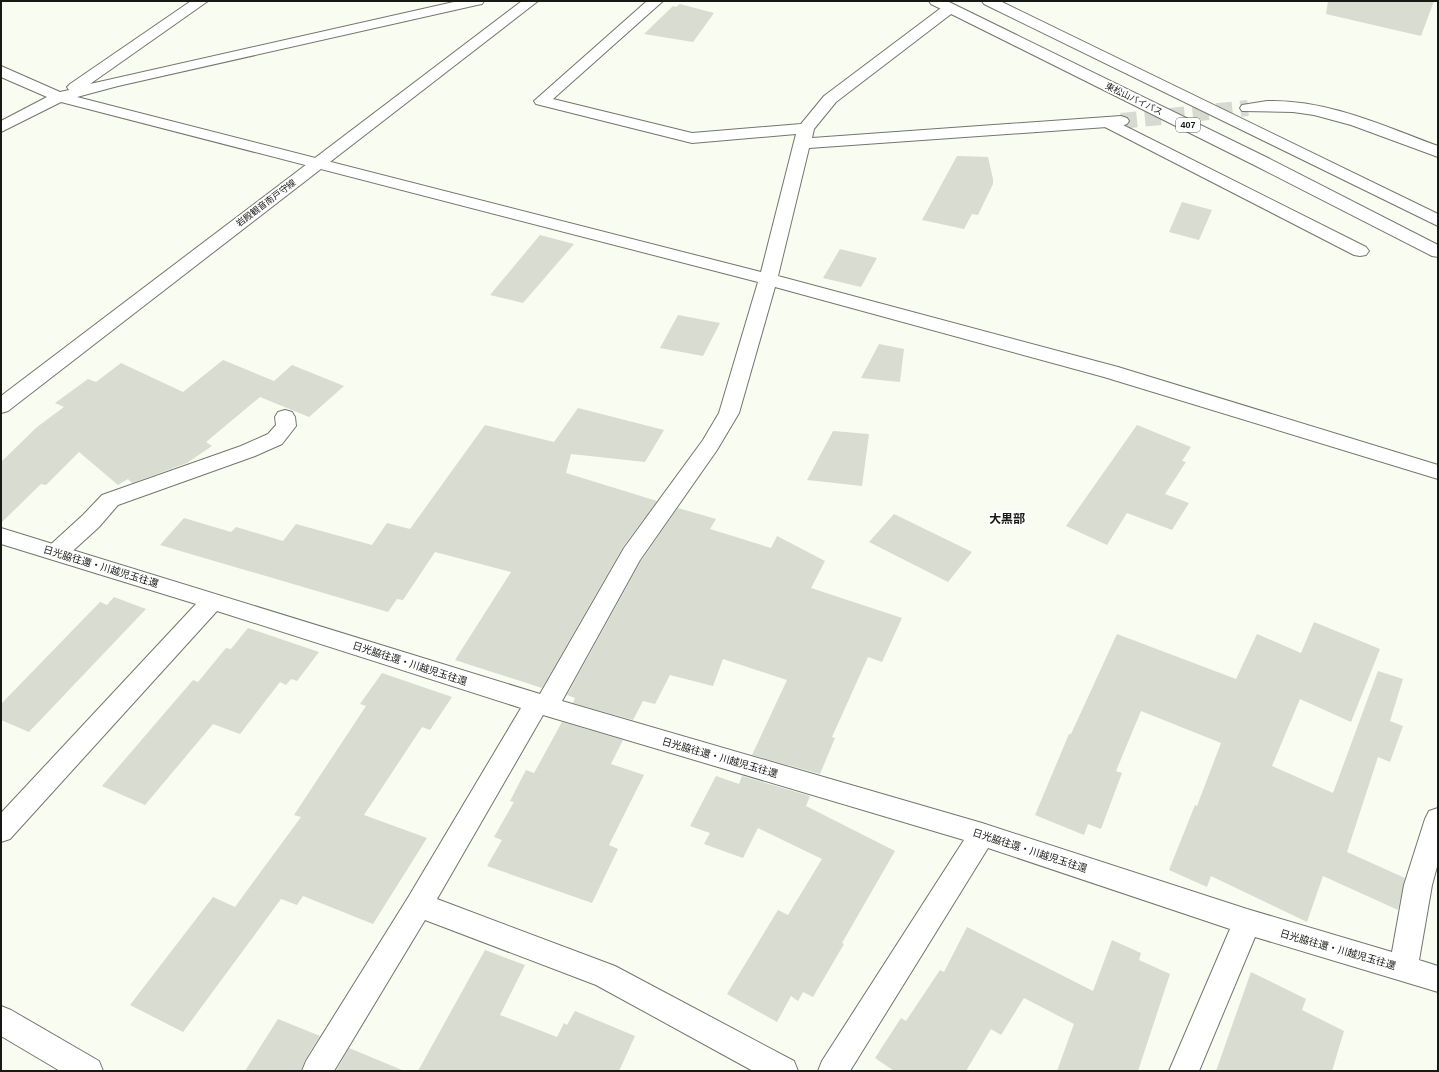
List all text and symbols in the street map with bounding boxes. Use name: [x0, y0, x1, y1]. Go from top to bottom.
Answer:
street label: 東松山バイパス: [1104, 81, 1164, 117]
road number: 407: [1176, 118, 1200, 132]
street label: 岩殿観音南戸守線: [234, 177, 299, 229]
district label: 大黒部: [989, 512, 1025, 526]
street label: 日光脇往還・川越児玉往還: [42, 544, 160, 589]
street label: 日光脇往還・川越児玉往還: [351, 640, 469, 687]
street label: 日光脇往還・川越児玉往還: [661, 736, 779, 779]
street label: 日光脇往還・川越児玉往還: [971, 827, 1089, 874]
street label: 日光脇往還・川越児玉往還: [1279, 928, 1397, 971]

